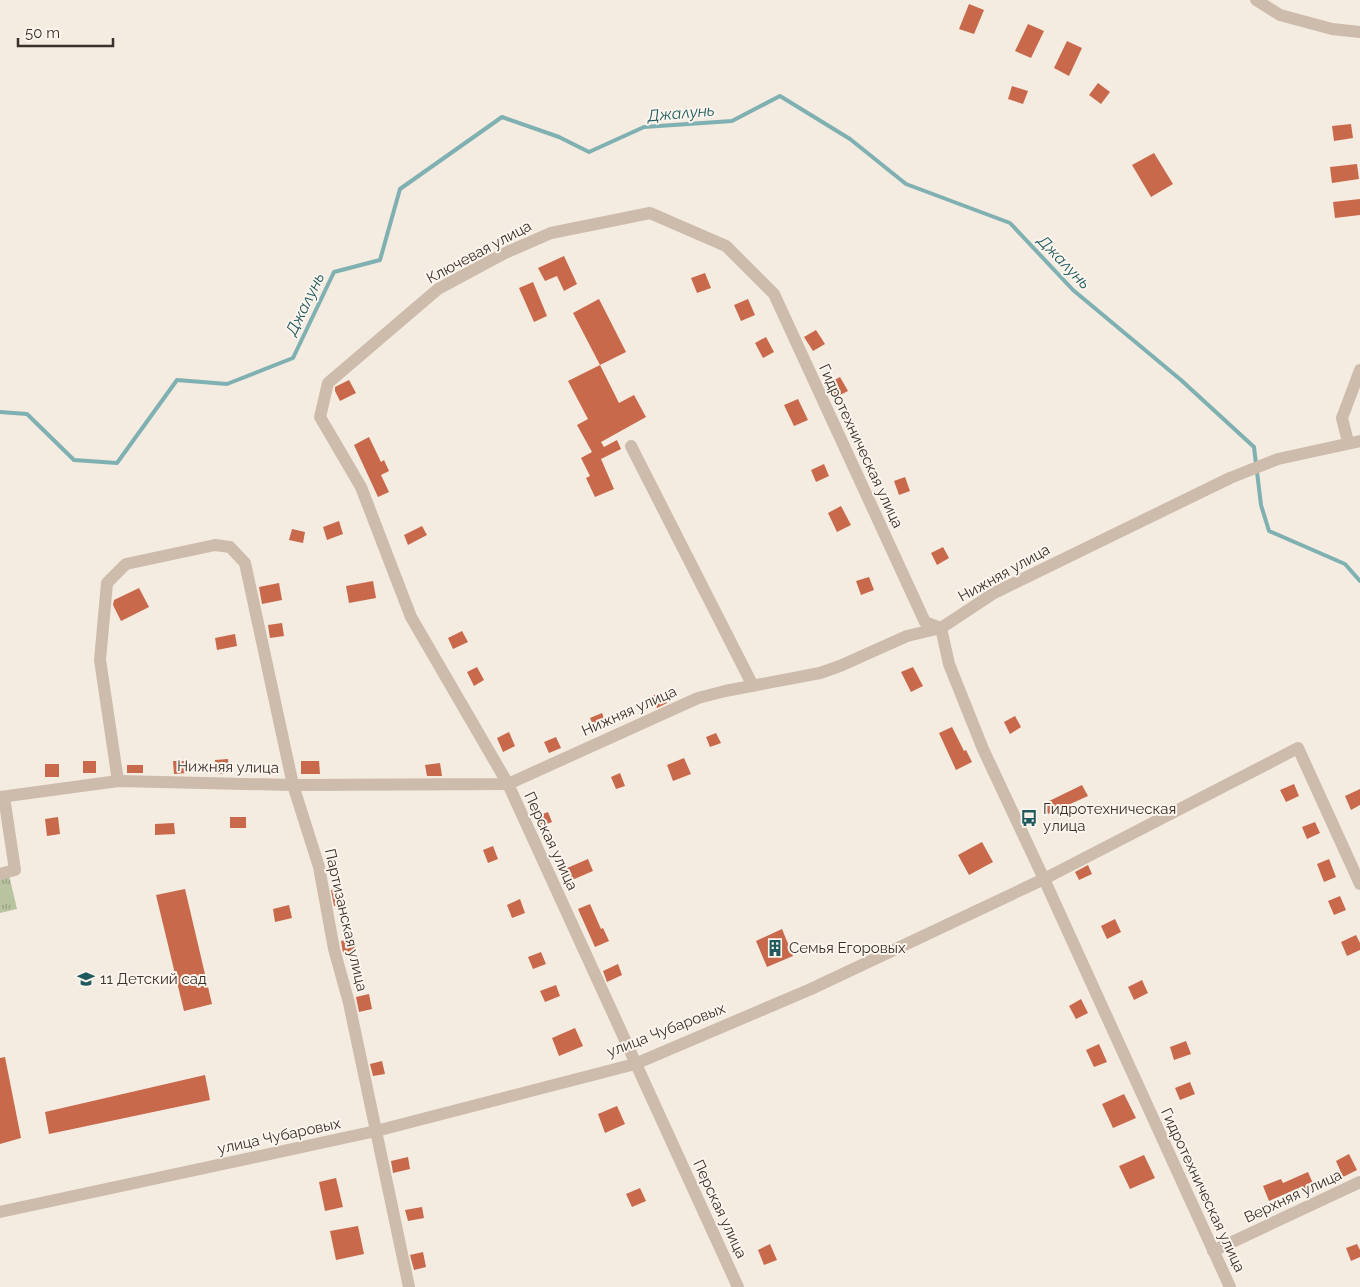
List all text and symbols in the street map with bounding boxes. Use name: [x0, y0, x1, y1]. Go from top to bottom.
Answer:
scale bar: [18, 15, 112, 47]
text: 50 m: [25, 24, 60, 42]
water label: Джалунь: [645, 101, 716, 126]
street label: Ключевая улица: [424, 217, 534, 287]
water label: Джалунь: [1033, 230, 1094, 293]
water label: Джалунь: [281, 269, 328, 340]
street label: Гидротехническая улица: [815, 361, 907, 531]
street label: Нижняя улица: [955, 540, 1053, 606]
street label: Нижняя улица: [579, 682, 679, 740]
street label: Нижняя улица: [177, 757, 279, 777]
street label: Перская улица: [520, 789, 582, 893]
place label: Гидротехническая улица: [1043, 800, 1176, 835]
bus stop icon: Гидротехническая улица: [1019, 808, 1039, 828]
street label: Партизанская улица: [321, 847, 371, 993]
building icon: Семья Егоровых: [765, 938, 785, 958]
place label: Семья Егоровых: [789, 939, 906, 957]
school or university icon: 11 Детский сад: [76, 969, 96, 989]
place label: 11 Детский сад: [100, 970, 207, 988]
street label: улица Чубаровых: [604, 999, 728, 1061]
street label: Гидротехническая улица: [1157, 1105, 1249, 1275]
street label: улица Чубаровых: [216, 1114, 343, 1158]
street label: Перская улица: [689, 1157, 751, 1261]
street label: Верхняя улица: [1241, 1165, 1345, 1227]

